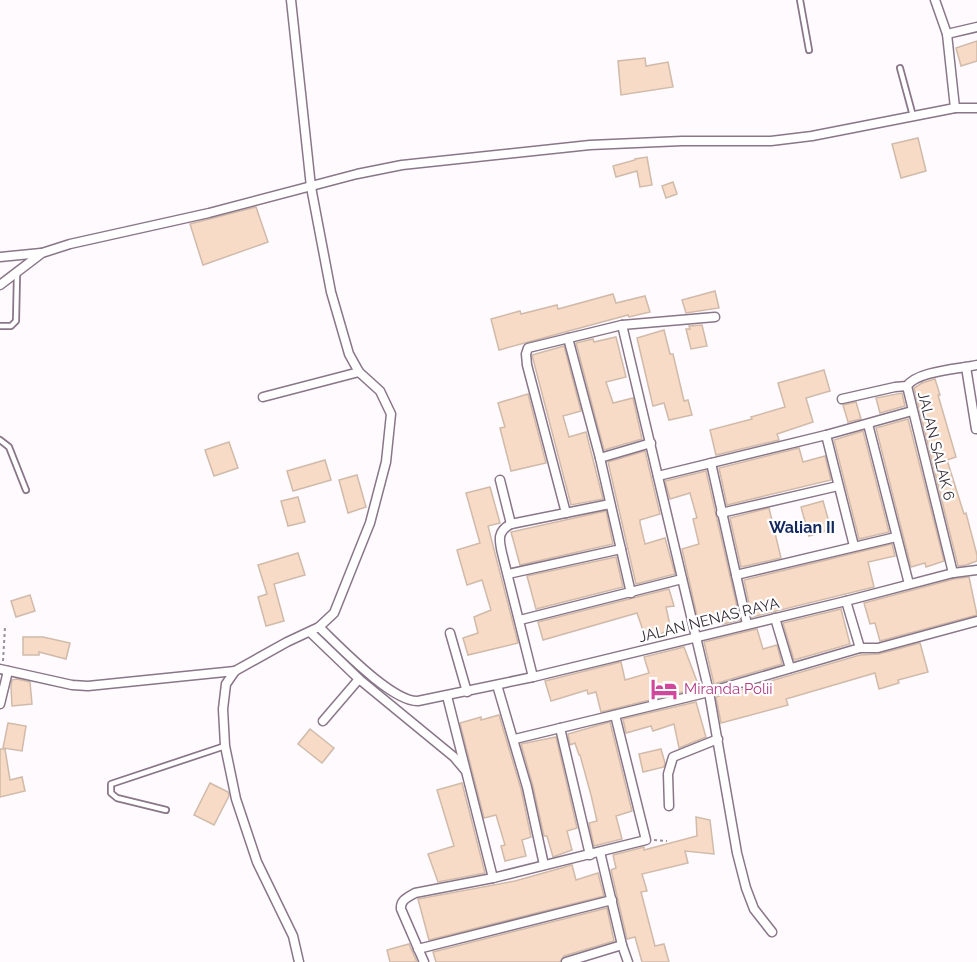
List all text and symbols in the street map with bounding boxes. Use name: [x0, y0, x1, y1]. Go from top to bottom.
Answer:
street label: JALAN SALAK 6: [914, 390, 958, 502]
district label: Walian II: [769, 518, 835, 537]
street label: JALAN NENAS RAYA: [637, 594, 781, 646]
hotel icon: Miranda Polii: [649, 674, 679, 704]
place label: Miranda Polii: [684, 680, 773, 698]

